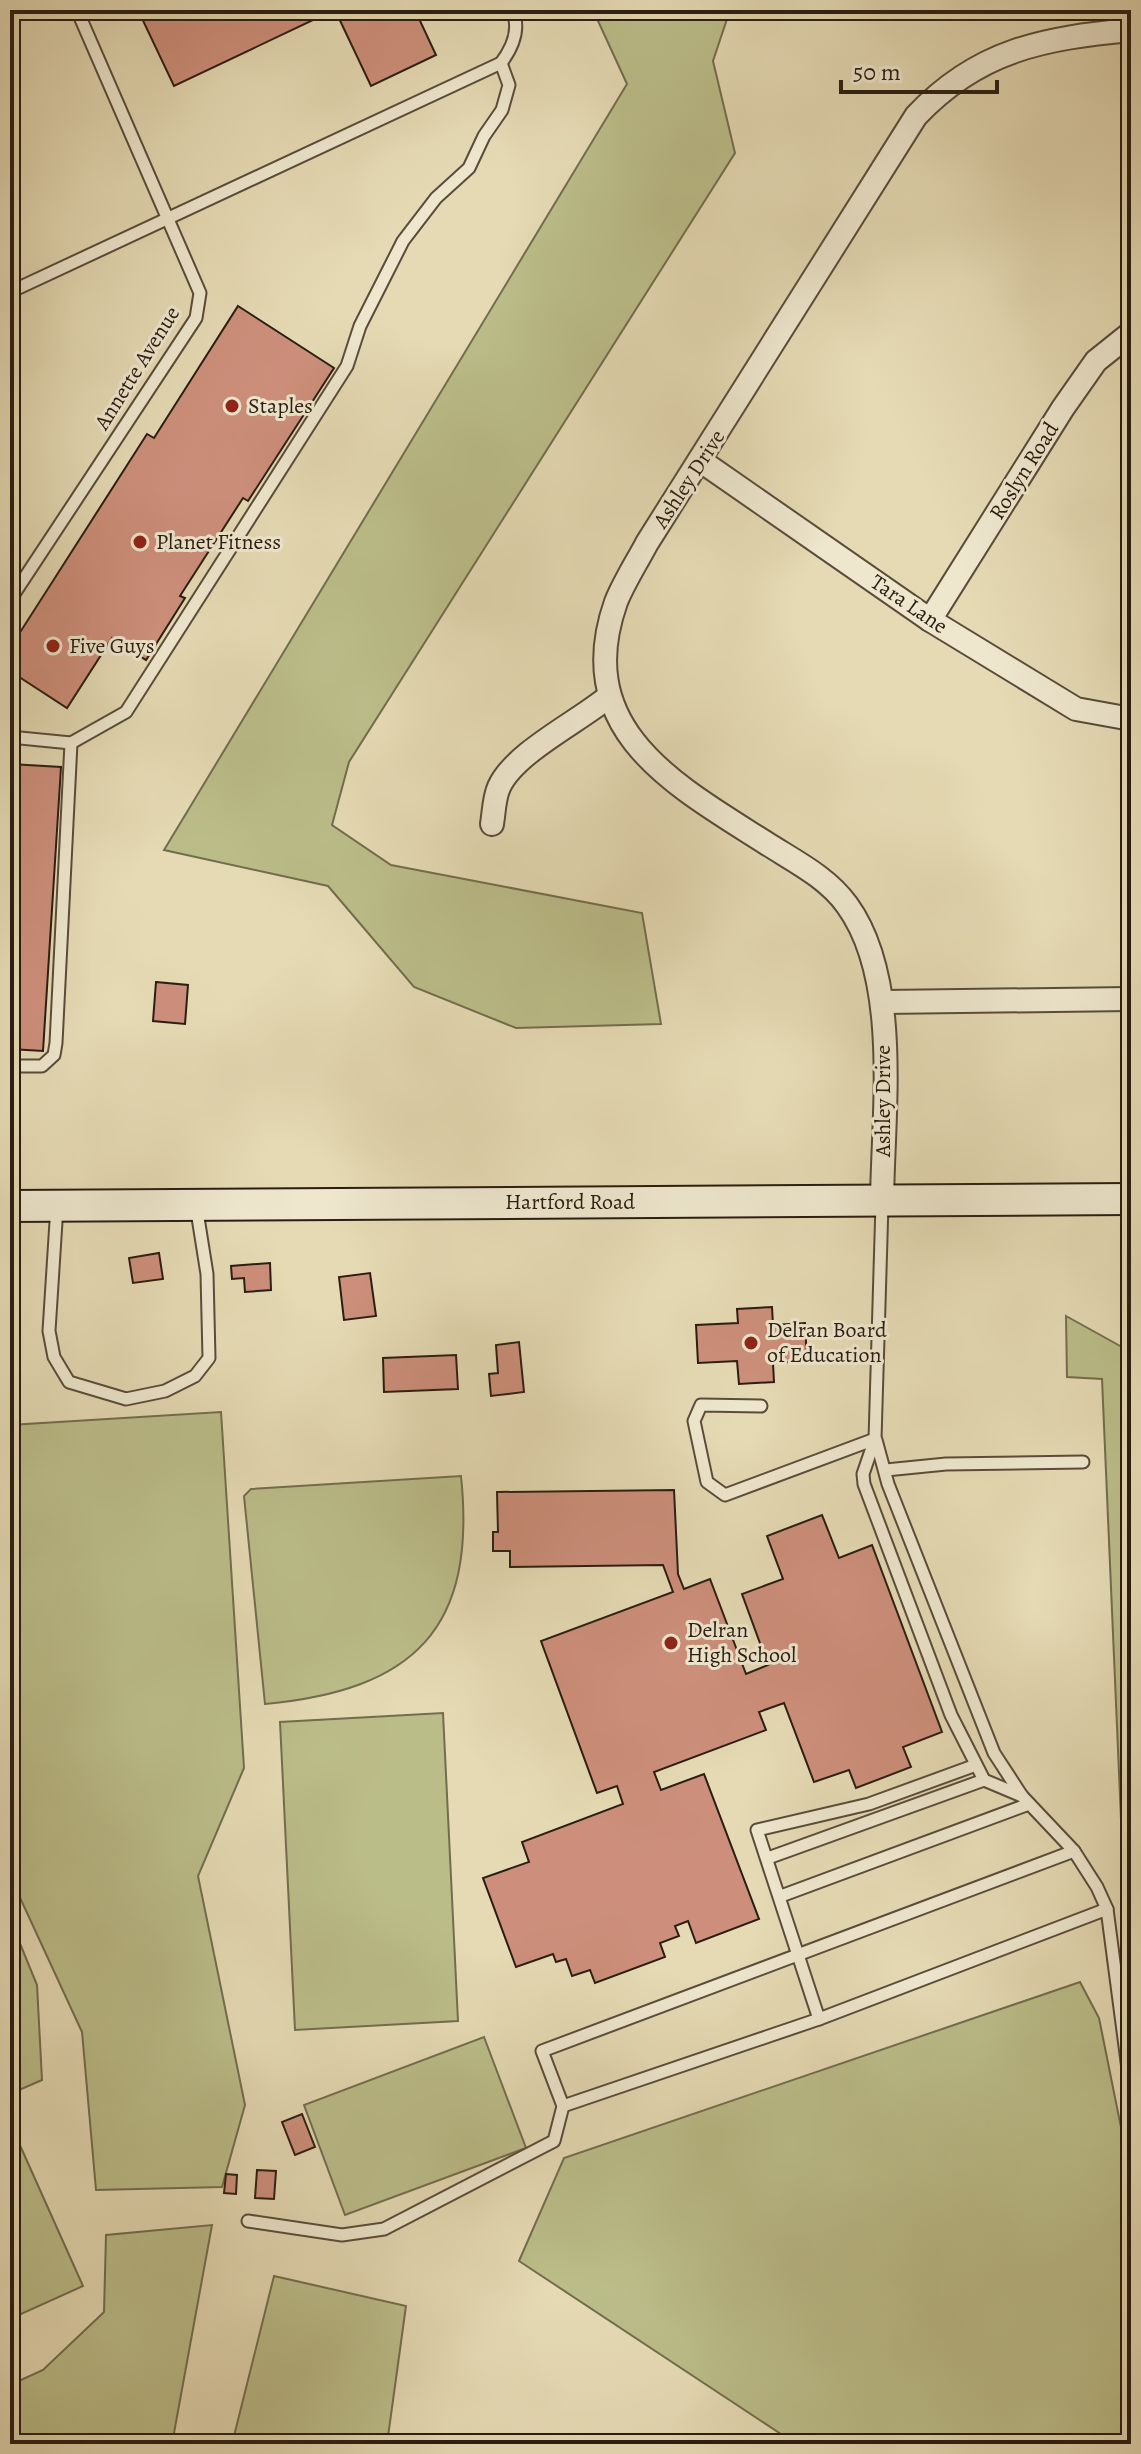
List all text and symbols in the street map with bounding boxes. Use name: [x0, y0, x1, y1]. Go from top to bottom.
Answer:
scale bar: [841, 44, 997, 94]
text: 50 m: [853, 56, 901, 88]
street label: Annette Avenue: [86, 300, 187, 436]
place label: Staples: [248, 391, 313, 421]
marker: Staples: [223, 397, 241, 415]
street label: Roslyn Road: [982, 416, 1066, 526]
street label: Ashley Drive: [645, 424, 732, 535]
place label: Planet Fitness: [156, 527, 281, 557]
marker: Planet Fitness: [131, 533, 149, 551]
street label: Tara Lane: [864, 567, 954, 641]
place label: Five Guys: [69, 631, 154, 661]
marker: Five Guys: [44, 637, 62, 655]
street label: Ashley Drive: [868, 1045, 898, 1158]
street label: Hartford Road: [505, 1187, 635, 1217]
place label: Delran Board of Education: [767, 1315, 887, 1370]
marker: Delran Board of Education: [742, 1334, 760, 1352]
place label: Delran High School: [687, 1615, 796, 1670]
marker: Delran High School: [662, 1634, 680, 1652]

